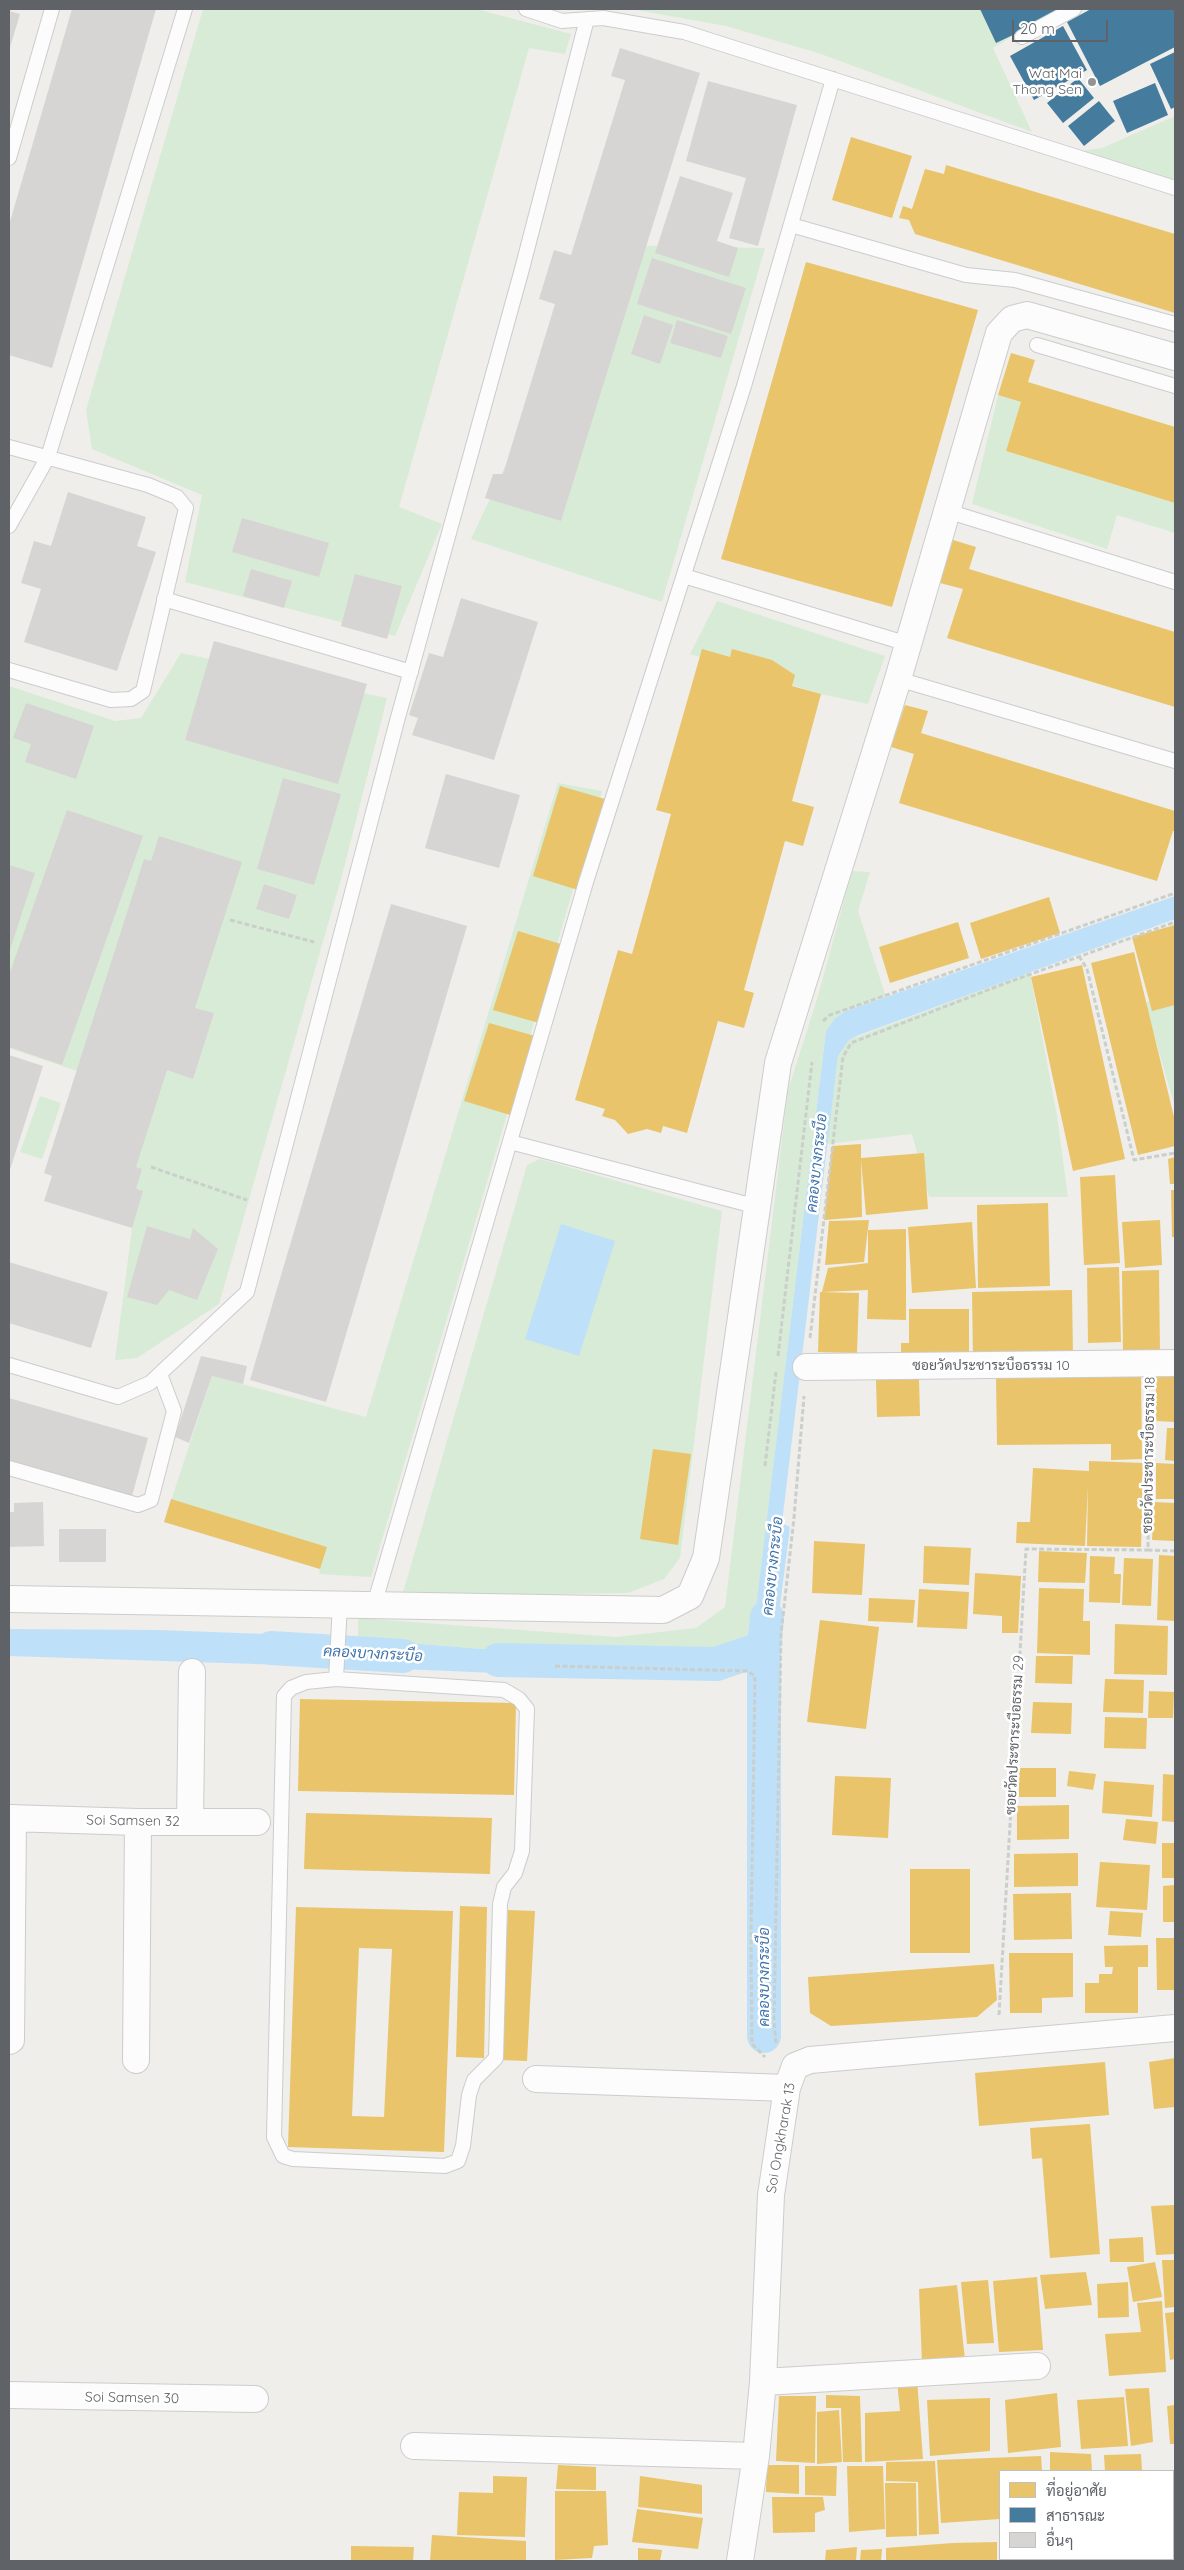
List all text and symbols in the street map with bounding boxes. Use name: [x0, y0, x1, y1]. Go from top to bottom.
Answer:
scale bar: [1014, 10, 1110, 42]
text: 20 m: [1020, 19, 1055, 38]
place label: Wat Mai Thong Sen: [1013, 66, 1082, 98]
marker: Wat Mai Thong Sen: [1086, 76, 1098, 88]
water label: คลองบางกระบือ: [803, 1113, 831, 1213]
street label: ซอยวัดประชาระบือธรรม 10: [912, 1358, 1070, 1374]
street label: ซอยวัดประชาระบือธรรม 18: [1139, 1376, 1159, 1534]
water label: คลองบางกระบือ: [759, 1516, 787, 1616]
water label: คลองบางกระบือ: [323, 1642, 423, 1666]
street label: ซอยวัดประชาระบือธรรม 29: [1002, 1655, 1028, 1815]
street label: Soi Samsen 32: [86, 1812, 180, 1830]
water label: คลองบางกระบือ: [755, 1927, 773, 2027]
street label: Soi Ongkharak 13: [763, 2081, 799, 2195]
street label: Soi Samsen 30: [85, 2389, 179, 2407]
legend: [999, 2470, 1174, 2560]
text: ที่อยู่อาศัย: [1046, 2481, 1107, 2500]
text: สาธารณะ: [1046, 2506, 1105, 2525]
text: อื่นๆ: [1046, 2531, 1074, 2550]

